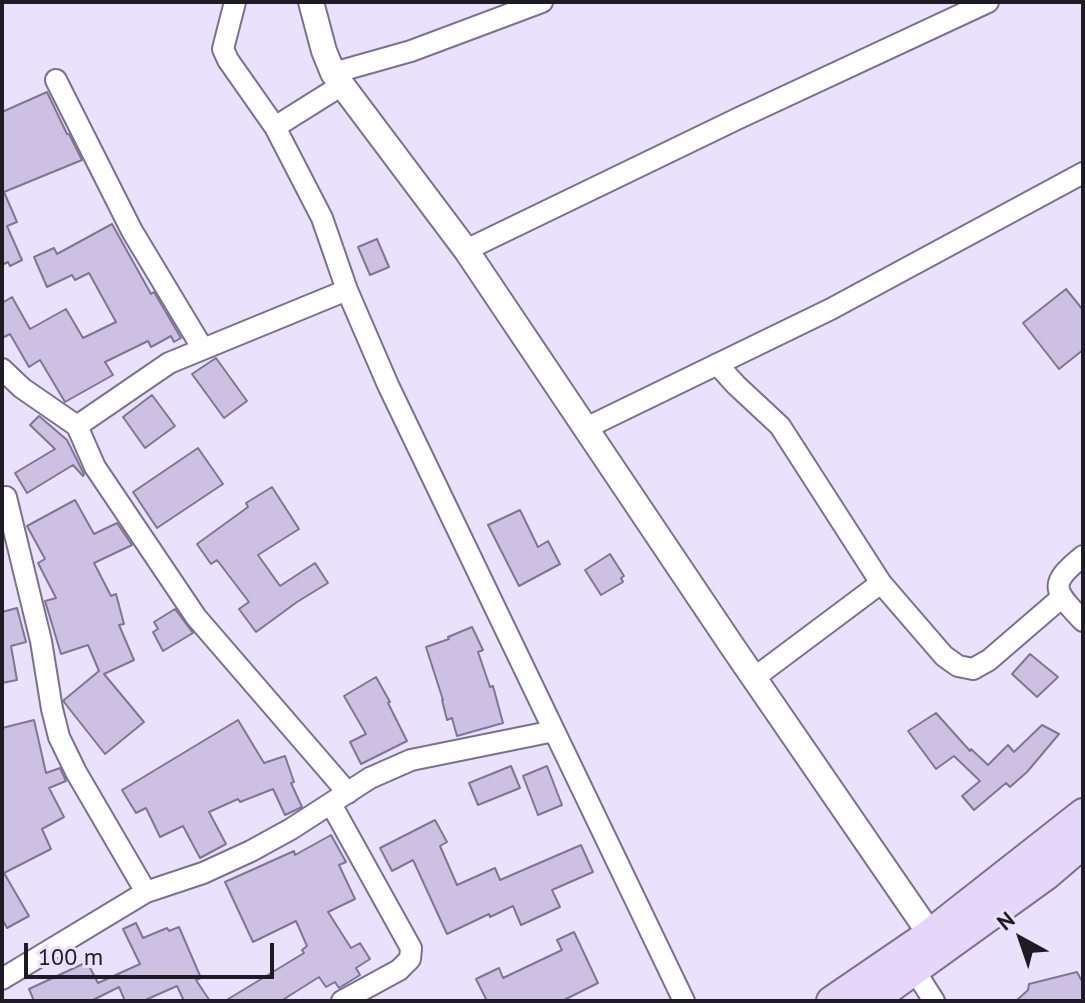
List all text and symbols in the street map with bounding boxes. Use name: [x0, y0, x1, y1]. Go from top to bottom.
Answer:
north arrow: [981, 899, 1061, 979]
text: N: [991, 905, 1020, 936]
scale bar: [28, 927, 278, 977]
text: 100 m: [38, 941, 103, 972]

